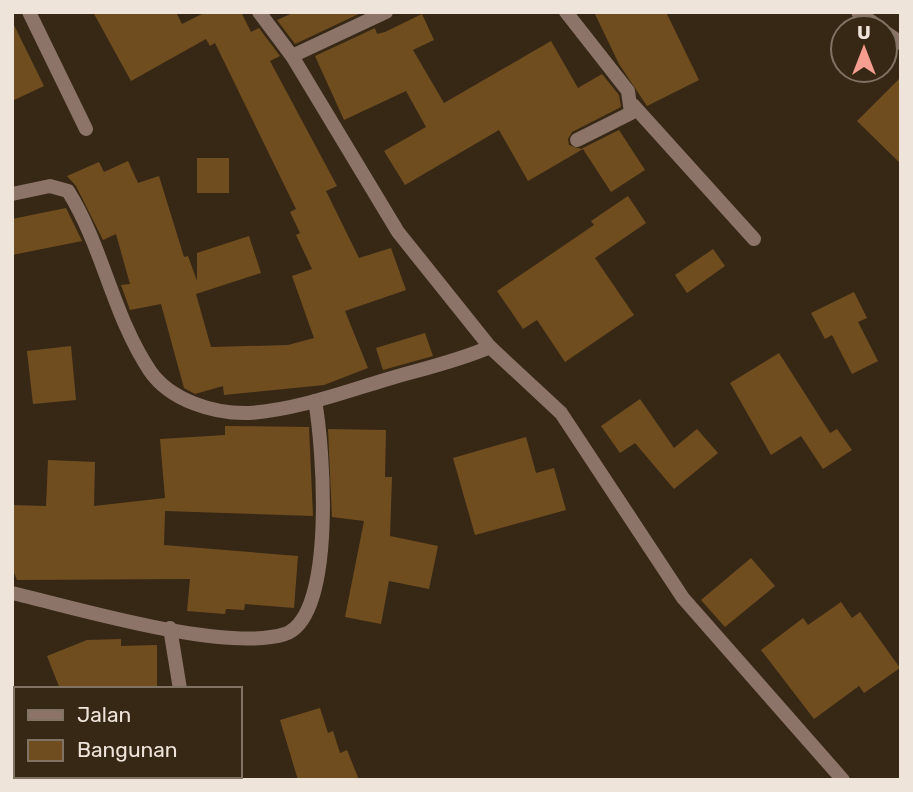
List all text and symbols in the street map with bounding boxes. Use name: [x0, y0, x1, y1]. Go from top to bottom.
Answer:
north arrow: [829, 14, 899, 84]
text: U: [857, 21, 871, 44]
legend: [14, 687, 242, 778]
text: Jalan: [77, 702, 131, 727]
text: Bangunan: [77, 737, 178, 762]

